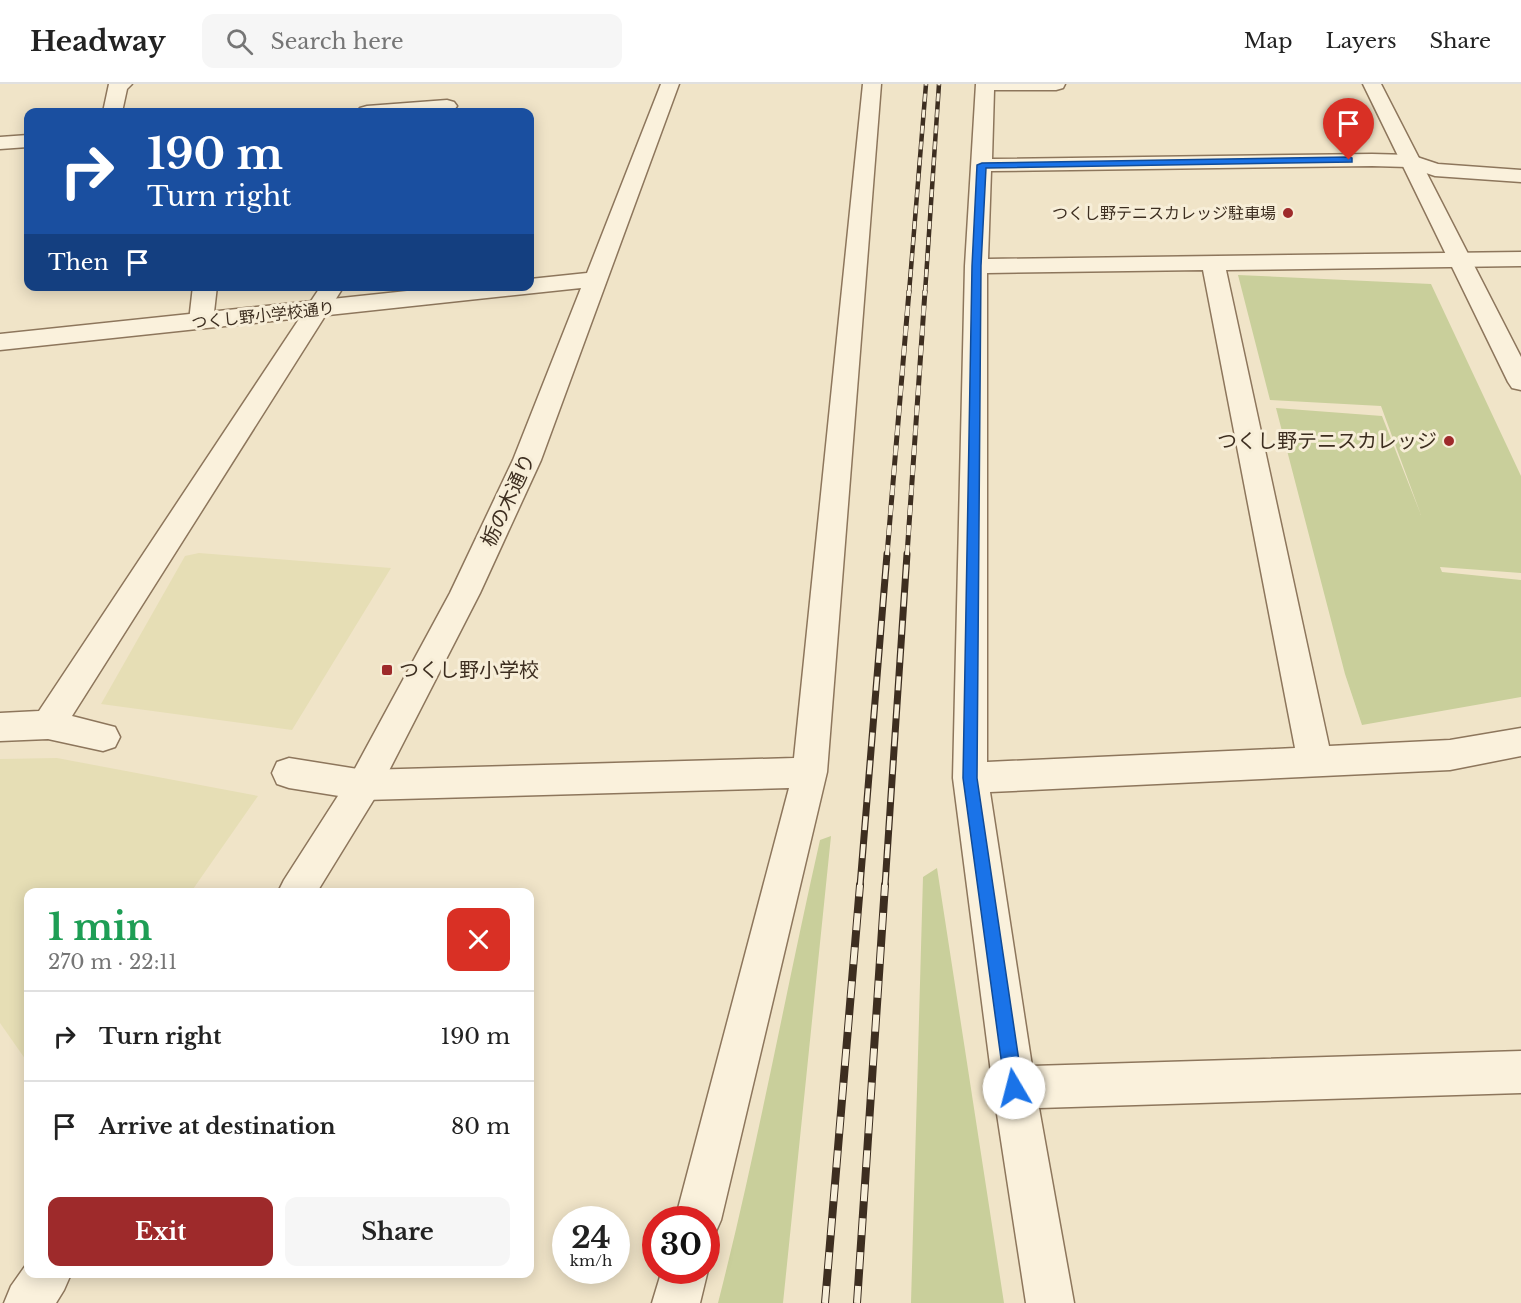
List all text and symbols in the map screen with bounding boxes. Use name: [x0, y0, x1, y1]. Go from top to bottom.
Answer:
search box: [202, 14, 622, 68]
text: Headway: [30, 24, 166, 59]
icon: search: [223, 25, 256, 58]
text: Search here: [271, 28, 404, 55]
text: Map: [1244, 28, 1293, 54]
text: Layers: [1326, 28, 1397, 54]
text: Share: [1430, 28, 1491, 54]
pin: [1323, 98, 1374, 160]
icon: arrive: [1332, 107, 1365, 140]
text: 190 m: [147, 128, 283, 180]
icon: right: [48, 132, 126, 210]
text: Turn right: [147, 180, 291, 213]
place label: つくし野テニスカレッジ駐車場: [1052, 203, 1276, 223]
marker: つくし野テニスカレッジ駐車場: [1281, 206, 1295, 220]
icon: arrive: [121, 246, 154, 279]
text: Then: [48, 249, 109, 276]
street label: つくし野小学校通り: [190, 298, 336, 332]
place label: つくし野テニスカレッジ: [1217, 429, 1437, 453]
marker: つくし野テニスカレッジ: [1442, 434, 1456, 448]
street label: 栃の木通り: [476, 450, 540, 550]
place label: つくし野小学校: [399, 658, 539, 682]
marker: つくし野小学校: [380, 663, 394, 677]
text: 1 min: [48, 905, 152, 950]
button: close: [447, 908, 510, 971]
text: 270 m · 22:11: [48, 950, 177, 974]
icon: right: [48, 1020, 81, 1053]
text: Turn right: [99, 1023, 221, 1050]
text: 190 m: [440, 1023, 510, 1050]
position arrow: [982, 1056, 1046, 1120]
icon: arrive: [48, 1110, 81, 1143]
text: Arrive at destination: [99, 1113, 336, 1140]
text: 80 m: [451, 1113, 510, 1140]
button: Exit: [48, 1197, 273, 1266]
button: Share: [285, 1197, 510, 1266]
speed limit sign: 30: [642, 1206, 720, 1284]
text: 24: [571, 1219, 611, 1256]
text: km/h: [570, 1251, 612, 1270]

